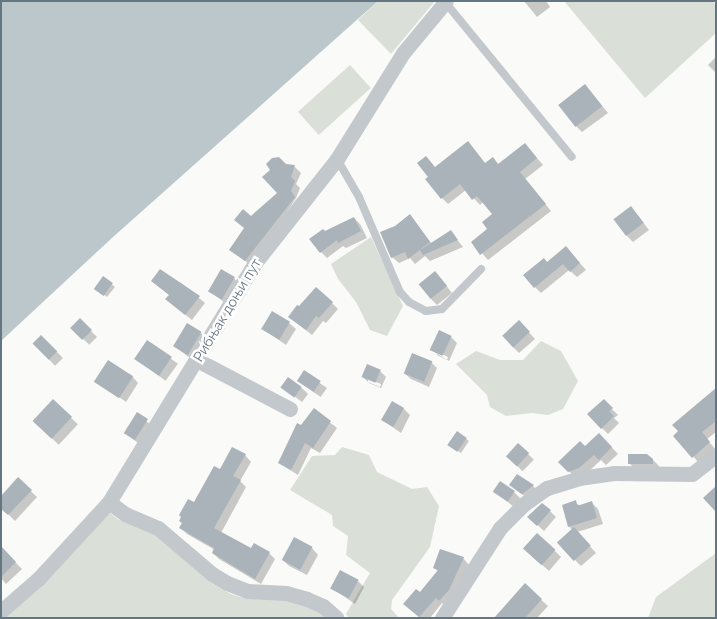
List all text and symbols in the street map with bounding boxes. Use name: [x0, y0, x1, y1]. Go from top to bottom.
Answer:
street label: Рибњак доњи пут: [190, 255, 264, 365]

